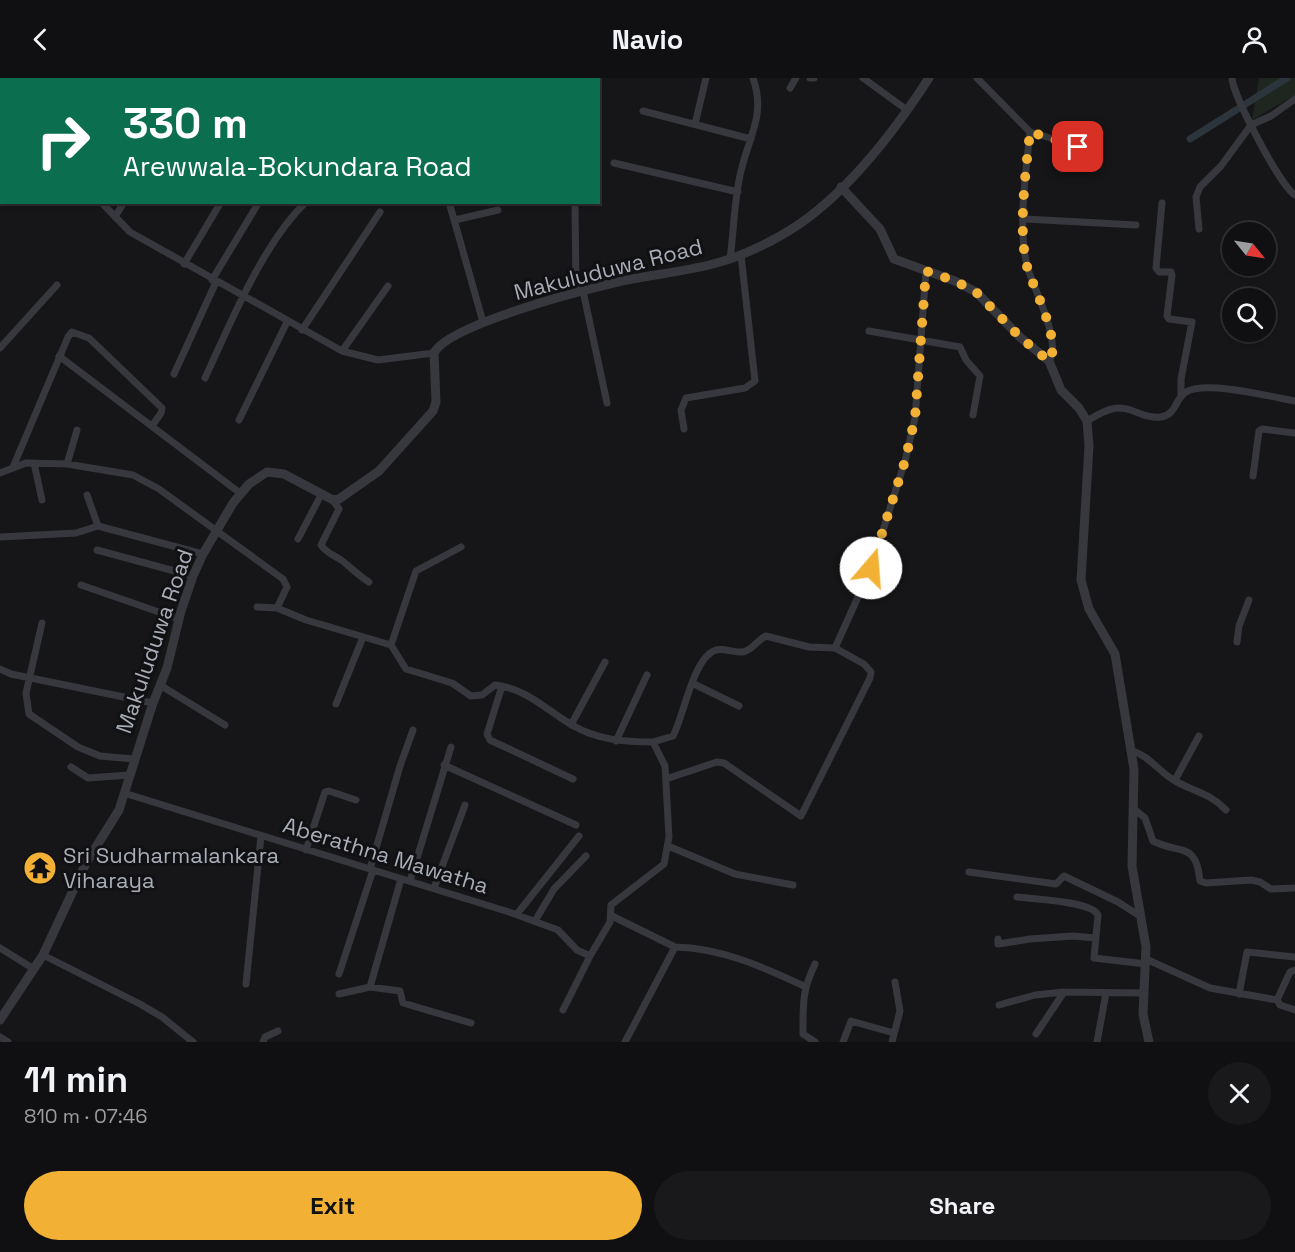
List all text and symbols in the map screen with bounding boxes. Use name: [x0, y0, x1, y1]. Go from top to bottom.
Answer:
text: Navio: [612, 22, 683, 57]
icon: back: [24, 23, 57, 56]
icon: person: [1238, 23, 1271, 56]
text: 330 m: [123, 97, 248, 150]
icon: right: [24, 102, 102, 180]
pin: [1052, 121, 1103, 172]
icon: arrive: [1061, 130, 1094, 163]
text: Arewwala-Bokundara Road: [123, 149, 472, 184]
north arrow: [1222, 222, 1276, 276]
map controls: [1222, 222, 1276, 342]
street label: Makuluduwa Road: [511, 232, 705, 306]
button: search: [1222, 288, 1276, 342]
position arrow: [839, 536, 903, 600]
street label: Makuluduwa Road: [109, 545, 199, 737]
street label: Aberathna Mawatha: [280, 810, 492, 900]
place label: Sri Sudharmalankara Viharaya: [63, 841, 280, 894]
temple icon: Sri Sudharmalankara Viharaya: [22, 850, 58, 886]
text: 11 min: [24, 1057, 128, 1103]
button: close: [1208, 1062, 1271, 1125]
text: 810 m · 07:46: [24, 1103, 148, 1129]
button: Exit: [24, 1171, 642, 1240]
button: Share: [654, 1171, 1271, 1240]

